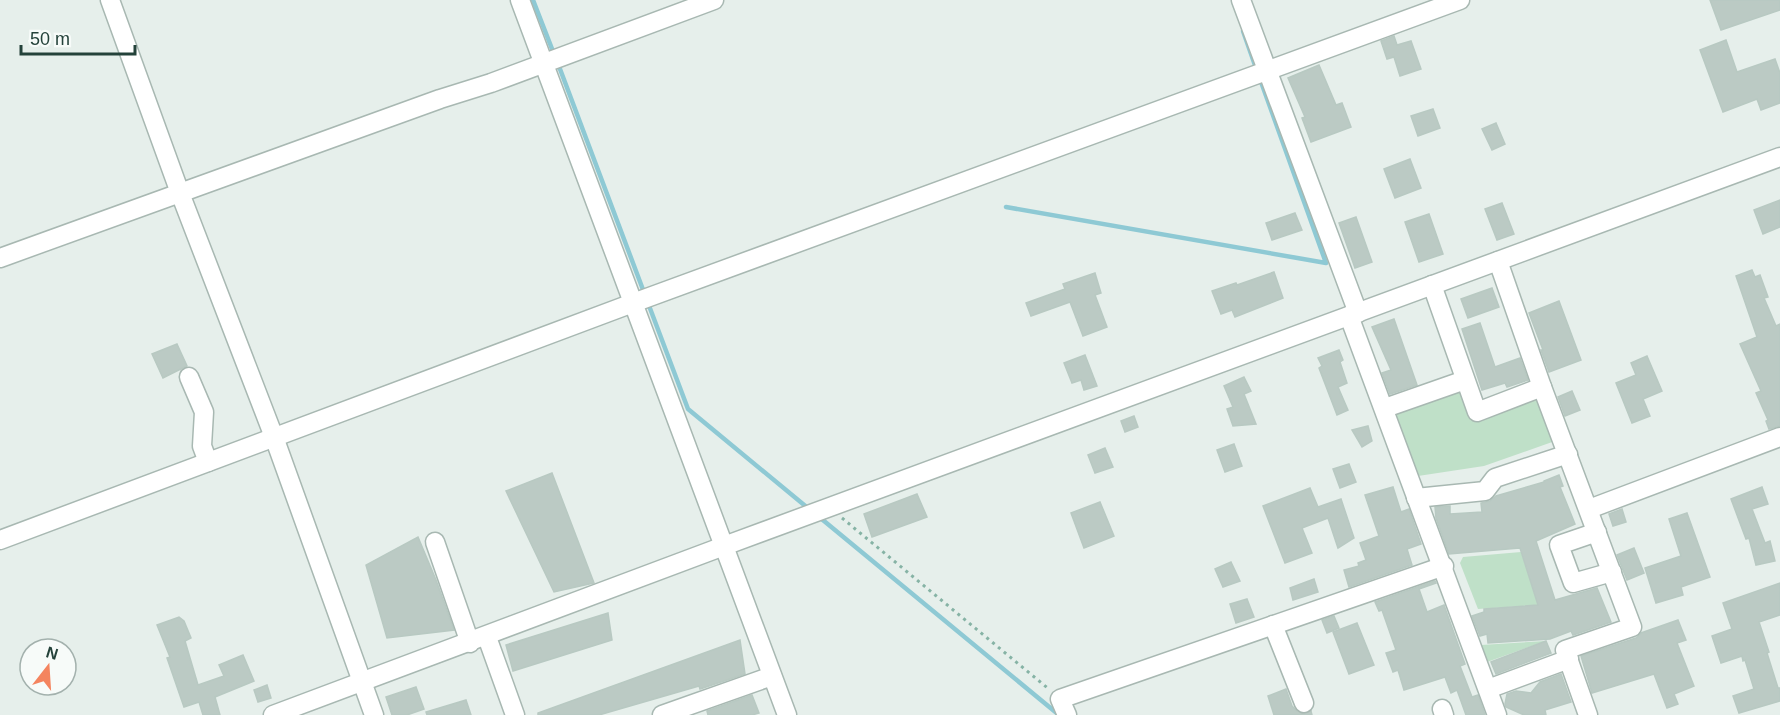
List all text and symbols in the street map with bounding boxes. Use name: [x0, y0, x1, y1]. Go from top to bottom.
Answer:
scale bar: [21, 18, 135, 56]
text: 50 m: [30, 29, 70, 49]
north arrow: [18, 637, 78, 697]
text: N: [44, 643, 60, 663]

